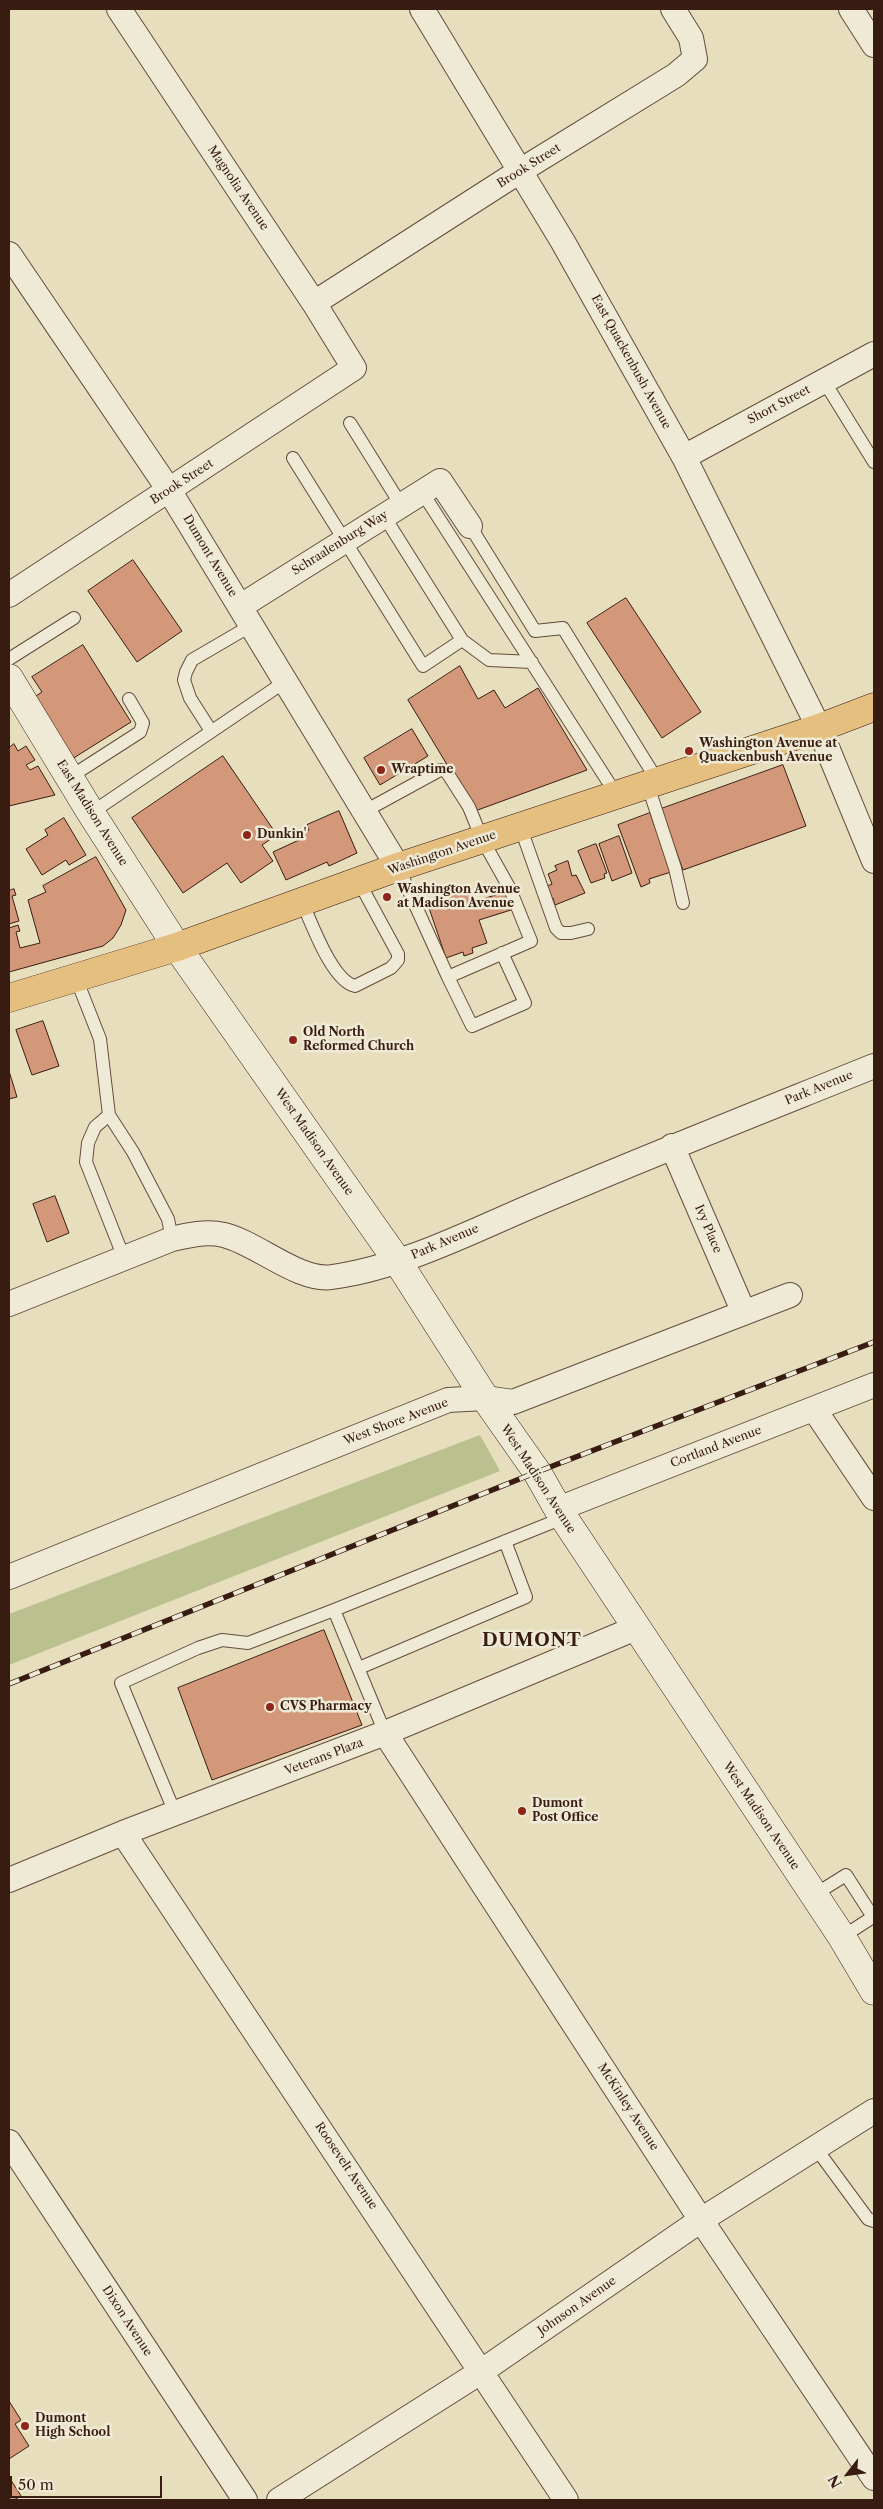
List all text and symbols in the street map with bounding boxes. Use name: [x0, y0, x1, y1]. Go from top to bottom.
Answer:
street label: Brook Street: [495, 141, 563, 191]
street label: Magnolia Avenue: [204, 143, 272, 233]
street label: East Quackenbush Avenue: [588, 292, 674, 432]
street label: Short Street: [745, 383, 813, 427]
street label: Brook Street: [148, 456, 216, 508]
street label: Schraalenburg Way: [289, 508, 391, 578]
street label: Dumont Avenue: [180, 512, 240, 600]
place label: Washington Avenue at Quackenbush Avenue: [699, 737, 837, 765]
marker: Washington Avenue at Quackenbush Avenue: [683, 745, 695, 757]
street label: East Madison Avenue: [53, 757, 131, 869]
place label: Wraptime: [391, 763, 453, 777]
marker: Wraptime: [375, 764, 387, 776]
place label: Dunkin': [257, 828, 306, 842]
street label: Washington Avenue: [386, 828, 498, 878]
marker: Dunkin': [241, 829, 253, 841]
place label: Washington Avenue at Madison Avenue: [397, 883, 520, 911]
marker: Washington Avenue at Madison Avenue: [381, 891, 393, 903]
place label: Old North Reformed Church: [303, 1026, 414, 1054]
marker: Old North Reformed Church: [287, 1034, 299, 1046]
street label: Park Avenue: [783, 1068, 855, 1108]
street label: West Madison Avenue: [272, 1086, 356, 1198]
street label: Ivy Place: [691, 1203, 725, 1255]
street label: Park Avenue: [409, 1221, 481, 1263]
street label: West Shore Avenue: [342, 1395, 450, 1449]
street label: West Madison Avenue: [497, 1422, 579, 1536]
street label: Cortland Avenue: [668, 1423, 764, 1471]
district label: DUMONT: [481, 1630, 583, 1652]
place label: CVS Pharmacy: [280, 1700, 372, 1714]
marker: CVS Pharmacy: [264, 1701, 276, 1713]
street label: Veterans Plaza: [283, 1735, 365, 1779]
street label: West Madison Avenue: [720, 1759, 802, 1873]
place label: Dumont Post Office: [532, 1797, 598, 1825]
marker: Dumont Post Office: [516, 1805, 528, 1817]
street label: McKinley Avenue: [594, 2061, 662, 2153]
street label: Roosevelt Avenue: [312, 2120, 380, 2212]
street label: Johnson Avenue: [535, 2274, 619, 2338]
street label: Dixon Avenue: [99, 2283, 155, 2359]
place label: Dumont High School: [35, 2412, 110, 2440]
marker: Dumont High School: [19, 2420, 31, 2432]
north arrow: [823, 2449, 873, 2499]
scale bar: [12, 2466, 165, 2498]
text: N: [824, 2472, 846, 2491]
text: 50 m: [18, 2475, 54, 2494]

